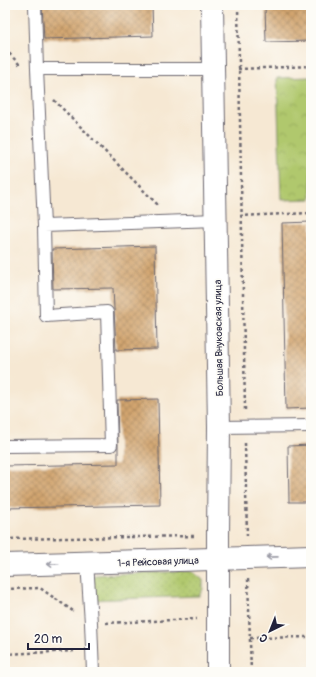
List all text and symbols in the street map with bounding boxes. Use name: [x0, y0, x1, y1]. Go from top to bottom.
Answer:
street label: Большая Внуковская улица: [212, 279, 226, 397]
one-way arrow: [266, 553, 279, 561]
street label: 1-я Рейсовая улица: [117, 555, 199, 569]
one-way arrow: [47, 560, 60, 567]
north arrow: [250, 611, 290, 651]
scale bar: [28, 625, 89, 651]
text: С: [256, 631, 270, 645]
text: 20 m: [34, 632, 63, 647]

